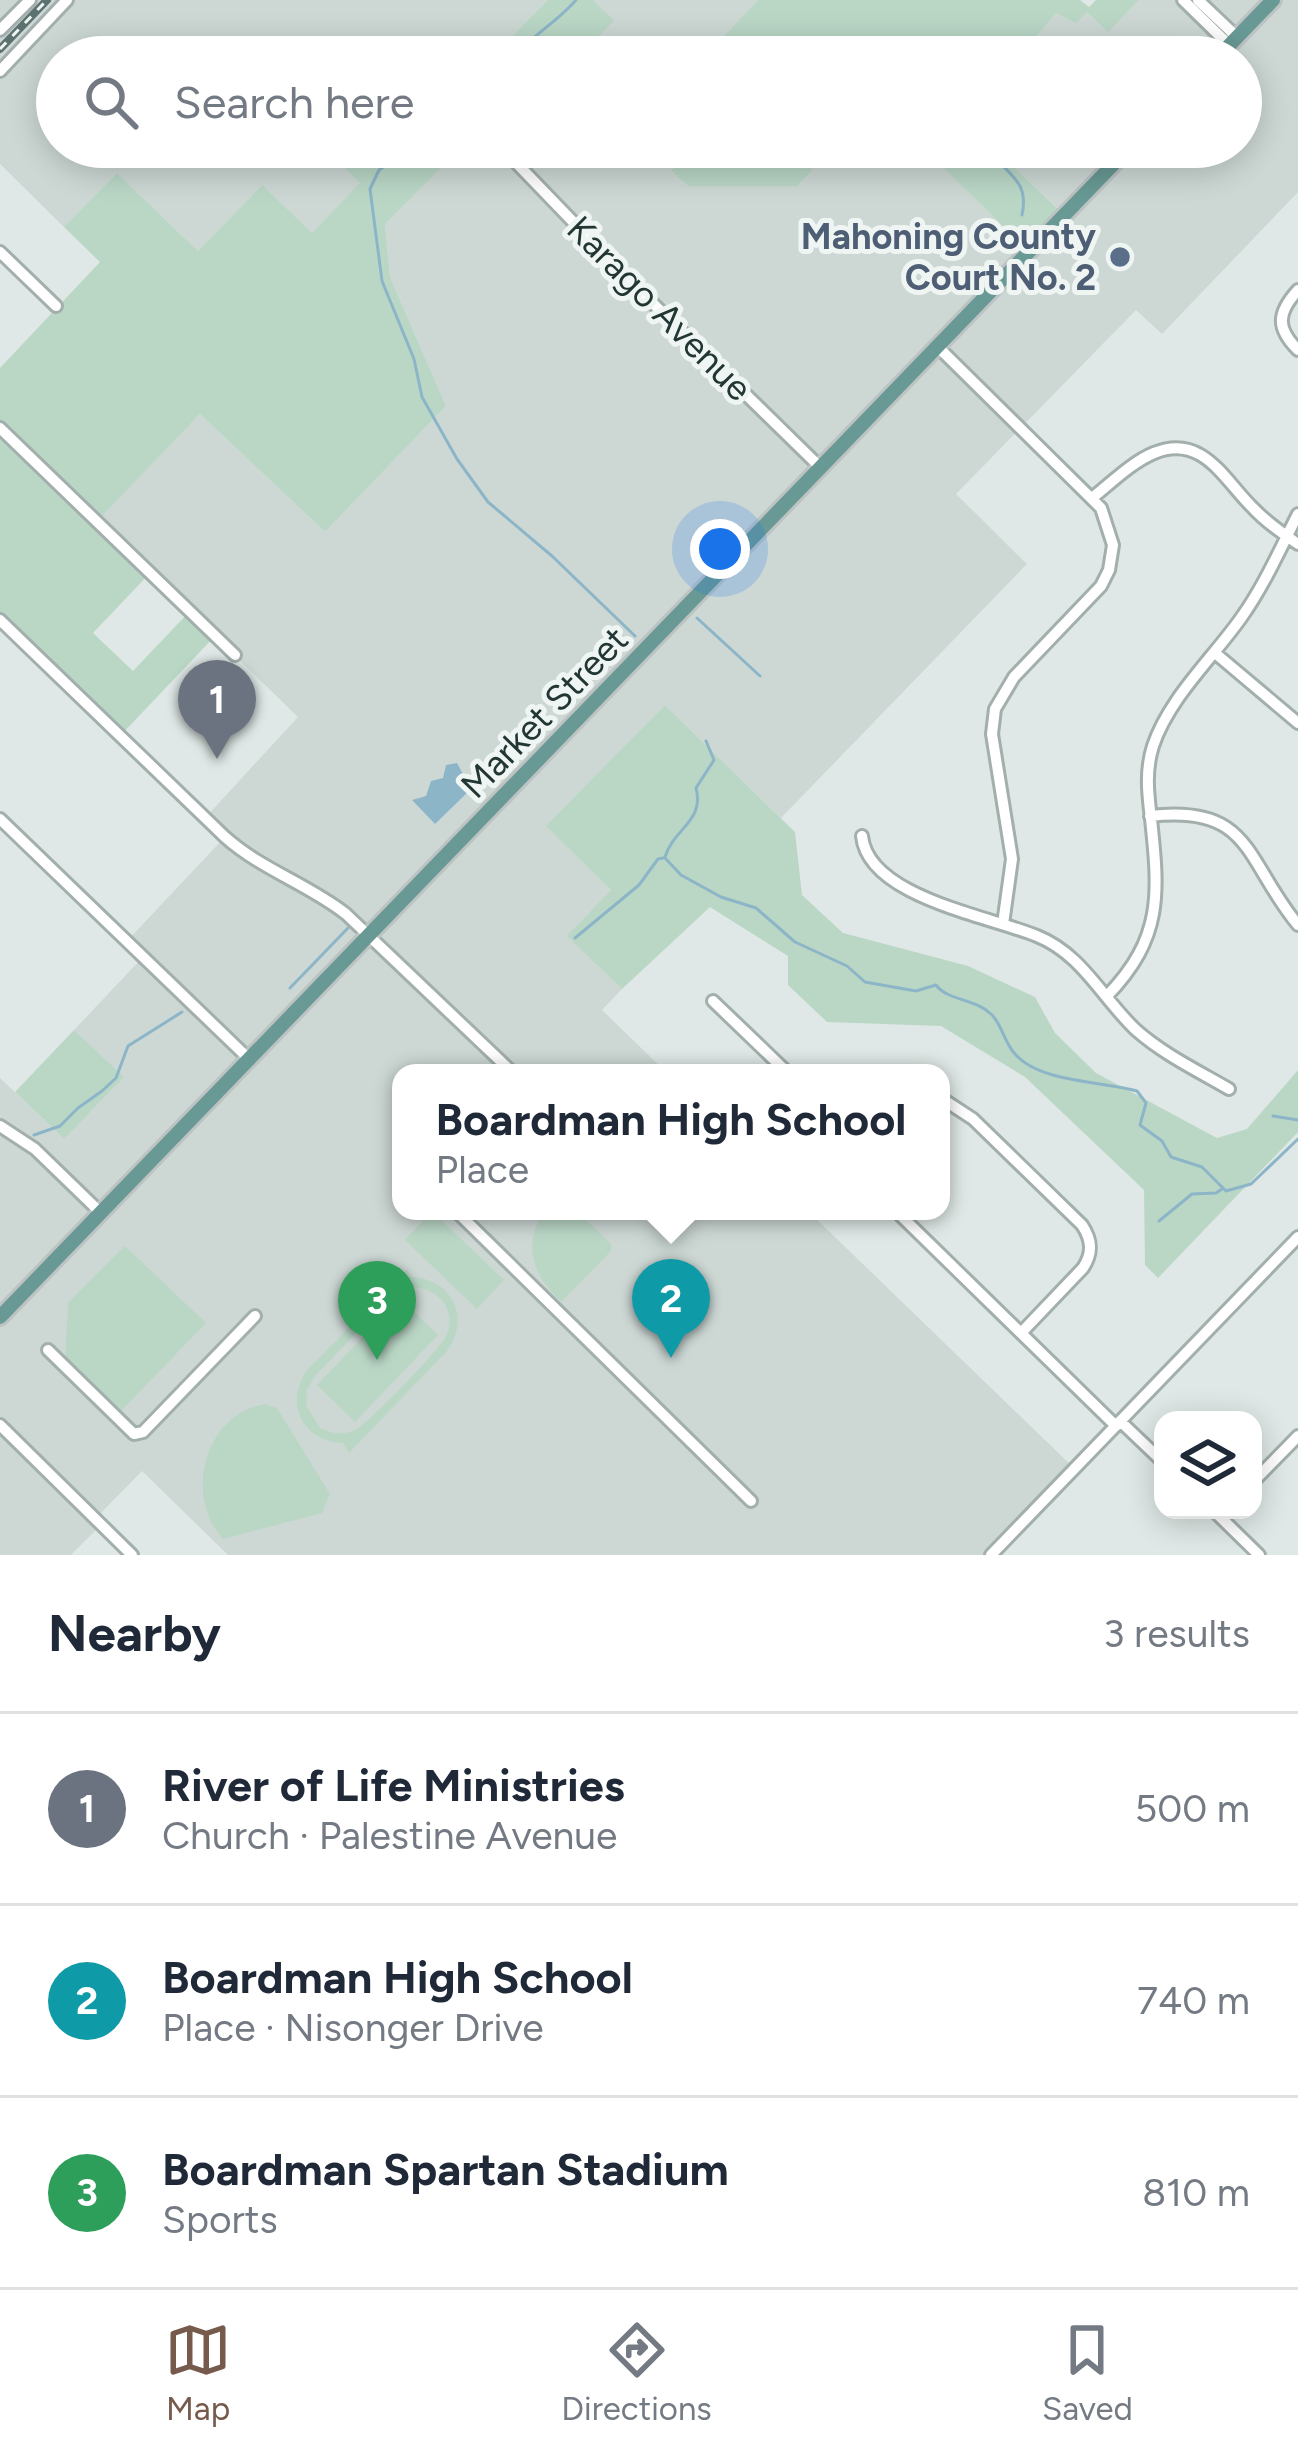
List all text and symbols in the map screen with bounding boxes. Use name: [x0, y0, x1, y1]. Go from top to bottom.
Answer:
search box: [36, 36, 1262, 168]
icon: search: [78, 69, 144, 135]
text: Search here: [174, 75, 414, 129]
street label: Karago Avenue: [558, 207, 761, 410]
place label: Mahoning County Court No. 2: [801, 215, 1096, 299]
marker: Mahoning County Court No. 2: [1107, 244, 1133, 270]
your location: [690, 519, 750, 579]
street label: Market Street: [452, 618, 637, 807]
pin: 1: [178, 660, 256, 759]
popup: [392, 1064, 950, 1220]
text: Boardman High School: [436, 1092, 906, 1146]
text: Place: [436, 1146, 529, 1193]
pin: 2: [632, 1259, 710, 1358]
pin: 3: [338, 1261, 416, 1360]
map controls: [1154, 1411, 1262, 1519]
button: layers: [1154, 1411, 1262, 1519]
text: Nearby: [48, 1603, 221, 1664]
text: 3 results: [1103, 1610, 1250, 1657]
text: River of Life Ministries: [162, 1758, 625, 1812]
text: 1: [79, 1785, 95, 1832]
text: 500 m: [1135, 1785, 1250, 1832]
text: Church · Palestine Avenue: [162, 1812, 617, 1859]
text: Boardman High School: [162, 1950, 633, 2004]
text: 2: [76, 1977, 98, 2024]
text: 740 m: [1137, 1977, 1250, 2024]
text: Place · Nisonger Drive: [162, 2004, 544, 2051]
text: Boardman Spartan Stadium: [162, 2142, 729, 2196]
text: 3: [76, 2169, 98, 2216]
text: 810 m: [1142, 2169, 1250, 2216]
text: Sports: [162, 2196, 278, 2243]
tab: Map: [165, 2317, 231, 2428]
tab: Directions: [561, 2317, 712, 2428]
tab: Saved: [1042, 2317, 1133, 2428]

